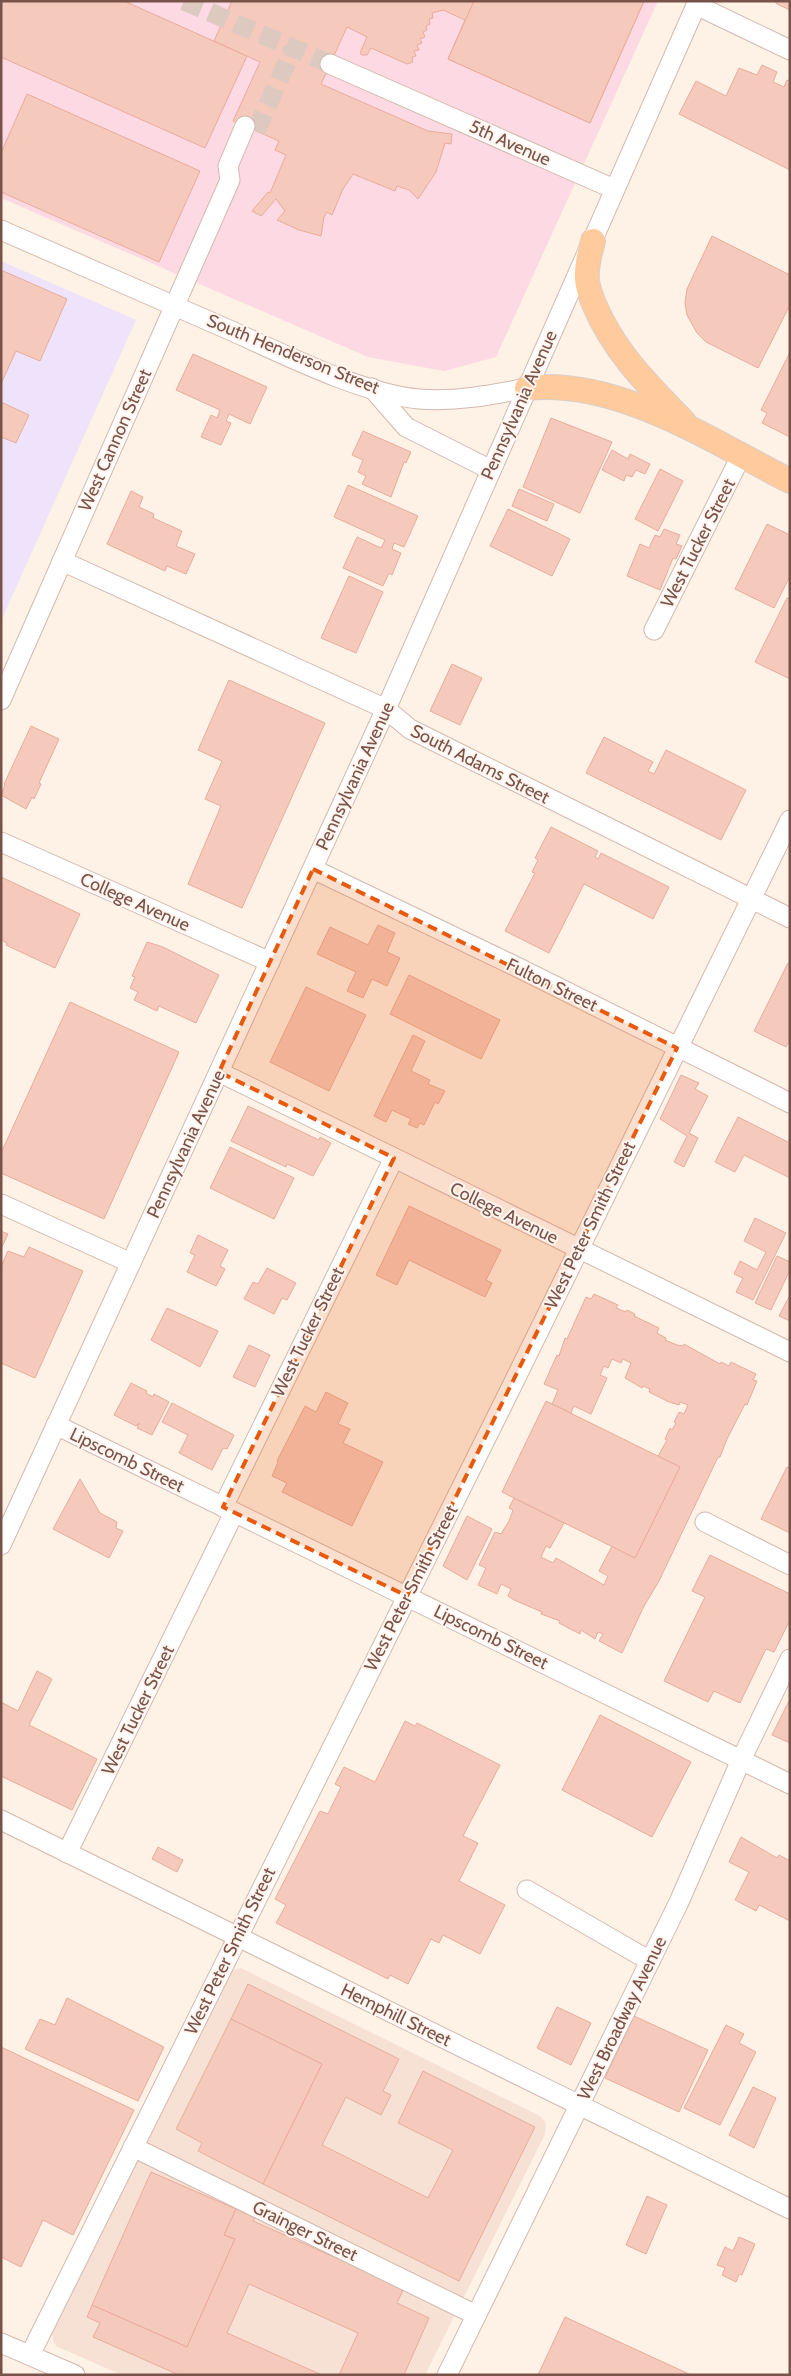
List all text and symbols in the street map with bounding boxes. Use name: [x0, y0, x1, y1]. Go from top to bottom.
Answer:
street label: 5th Avenue: [466, 115, 554, 171]
street label: South Henderson Street: [204, 309, 382, 399]
street label: Pennsylvania Avenue: [476, 327, 562, 483]
street label: West Cannon Street: [74, 366, 156, 514]
street label: West Tucker Street: [656, 475, 740, 611]
street label: Pennsylvania Avenue: [311, 698, 399, 854]
street label: South Adams Street: [407, 720, 553, 808]
street label: College Avenue: [77, 868, 193, 936]
street label: Fulton Street: [503, 954, 601, 1016]
street label: Pennsylvania Avenue: [142, 1066, 230, 1222]
street label: West Peter Smith Street: [540, 1138, 640, 1312]
street label: College Avenue: [446, 1177, 562, 1249]
street label: West Tucker Street: [267, 1264, 349, 1400]
street label: Lipscomb Street: [66, 1423, 188, 1497]
street label: West Peter Smith Street: [360, 1501, 462, 1675]
street label: Lipscomb Street: [430, 1600, 552, 1674]
street label: West Tucker Street: [97, 1642, 179, 1778]
street label: West Peter Smith Street: [180, 1864, 280, 2038]
street label: West Broadway Avenue: [573, 1933, 671, 2103]
street label: Hemphill Street: [337, 1979, 455, 2051]
street label: Grainger Street: [249, 2196, 361, 2266]

